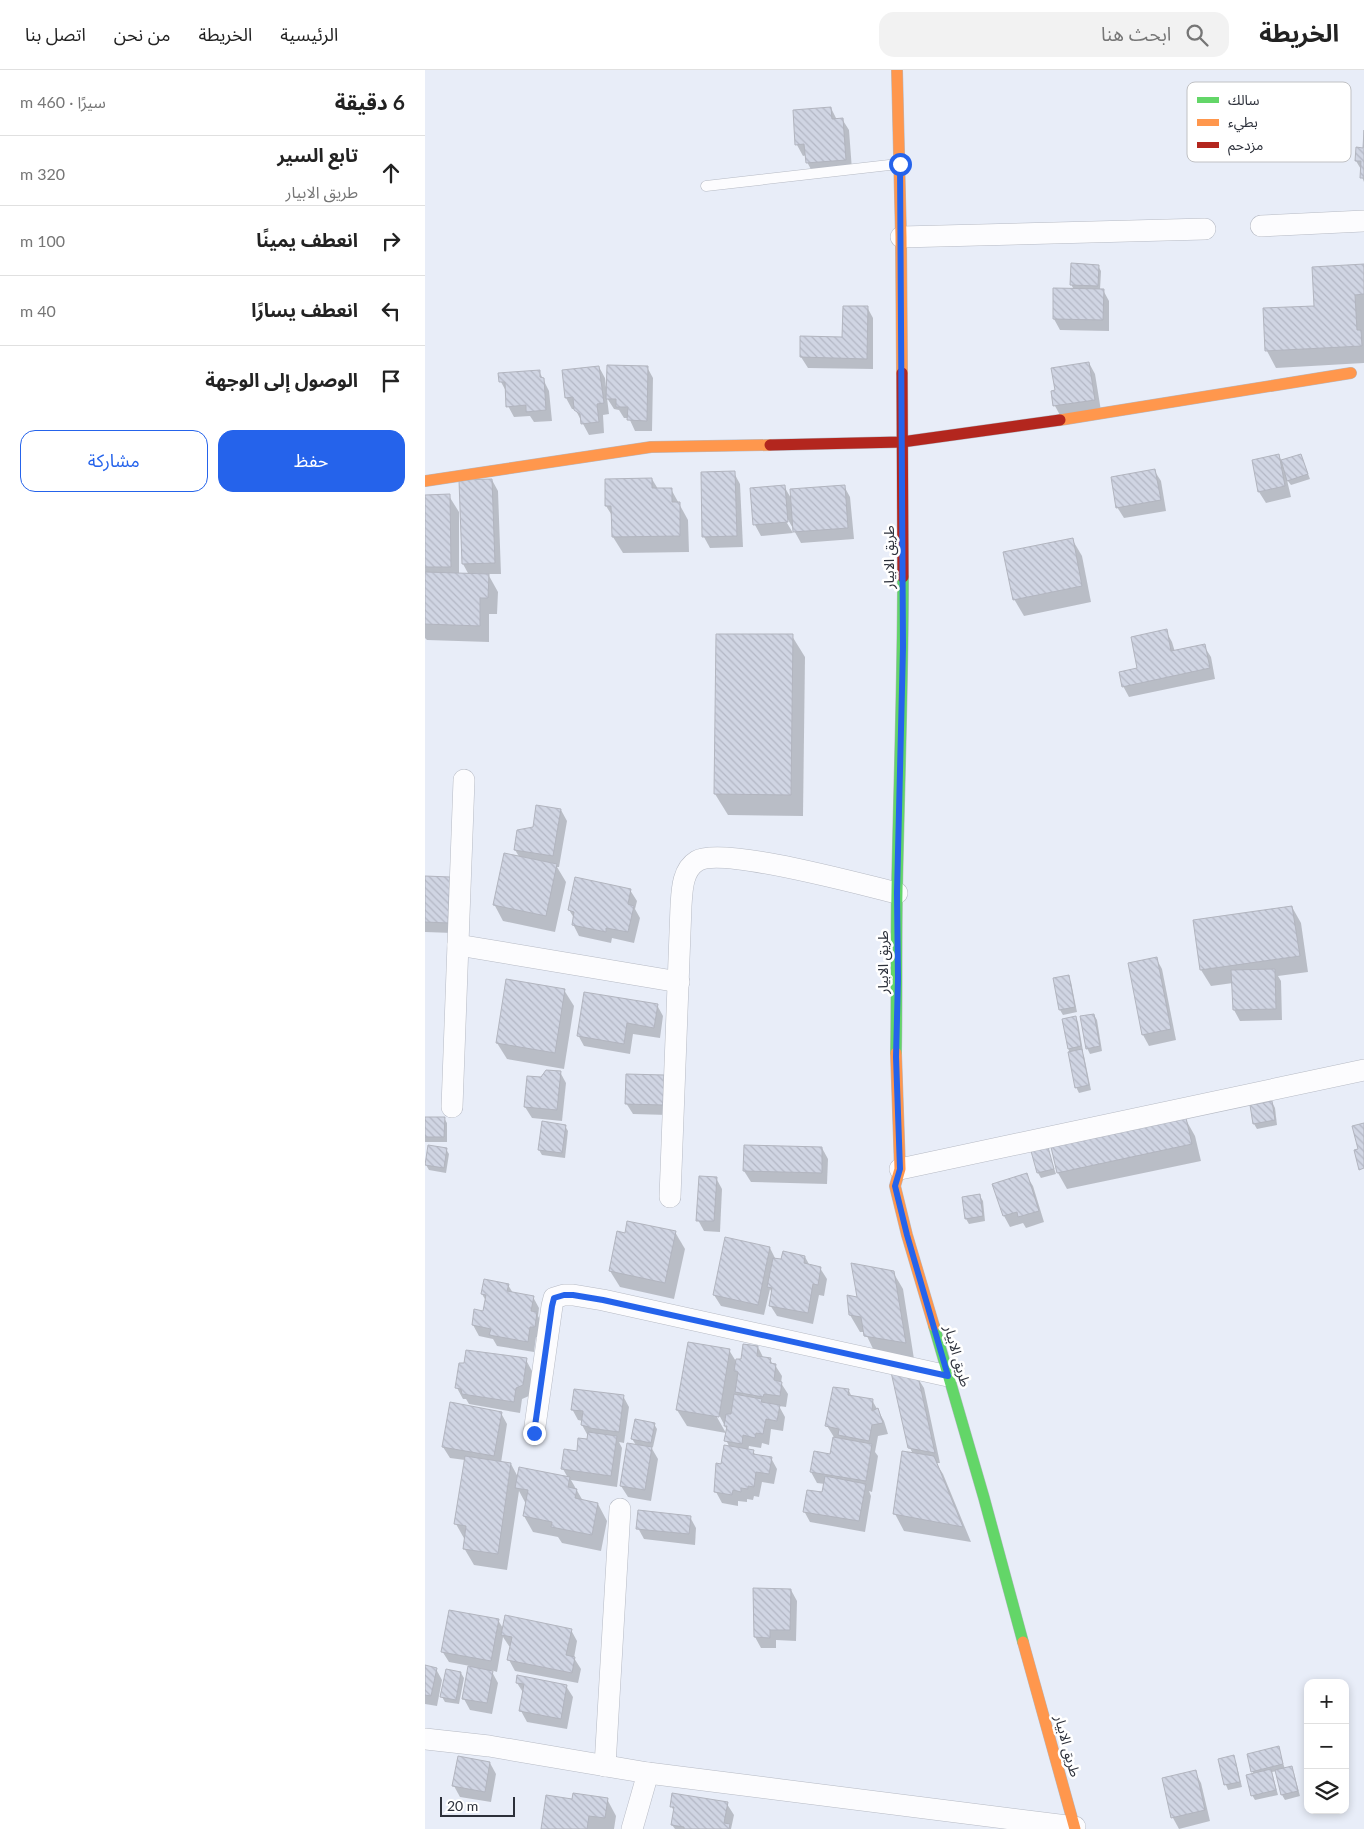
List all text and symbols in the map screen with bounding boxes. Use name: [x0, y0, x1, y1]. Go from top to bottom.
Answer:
search box: [879, 12, 1229, 57]
text: الخريطة: [1259, 18, 1339, 47]
icon: search: [1183, 21, 1211, 49]
text: ابحث هنا: [1101, 22, 1171, 45]
text: اتصل بنا: [25, 23, 86, 45]
text: من نحن: [114, 23, 170, 45]
text: الخريطة: [198, 23, 252, 45]
text: الرئيسية: [280, 23, 338, 45]
legend: [1187, 82, 1351, 162]
text: 6 دقيقة: [335, 89, 405, 114]
text: سالك: [1228, 91, 1260, 108]
text: سيرًا · 460 m: [20, 92, 106, 111]
text: بطيء: [1228, 113, 1258, 133]
text: مزدحم: [1228, 136, 1263, 156]
text: تابع السير: [277, 143, 358, 166]
route start: [889, 153, 912, 176]
icon: ahead: [377, 159, 405, 187]
text: 320 m: [20, 164, 65, 183]
text: طريق الابيار: [286, 182, 358, 201]
icon: right: [377, 227, 405, 255]
text: انعطف يمينًا: [256, 228, 358, 251]
text: 100 m: [20, 231, 65, 250]
icon: left: [377, 297, 405, 325]
text: انعطف يسارًا: [251, 298, 358, 321]
text: 40 m: [20, 301, 56, 320]
icon: arrive: [377, 367, 405, 395]
text: الوصول إلى الوجهة: [205, 368, 358, 391]
button: مشاركة: [20, 430, 208, 492]
button: حفظ: [218, 430, 405, 492]
street label: طريق الابيار: [880, 525, 899, 590]
street label: طريق الابيار: [874, 930, 893, 995]
street label: طريق الابيار: [939, 1322, 975, 1389]
route end: [523, 1422, 546, 1445]
map controls: [1304, 1679, 1349, 1814]
button: +: [1304, 1679, 1349, 1724]
street label: طريق الابيار: [1049, 1712, 1084, 1779]
button: −: [1304, 1724, 1349, 1769]
button: layers: [1304, 1769, 1349, 1814]
scale bar: [440, 1794, 515, 1817]
text: 20 m: [447, 1797, 478, 1814]

